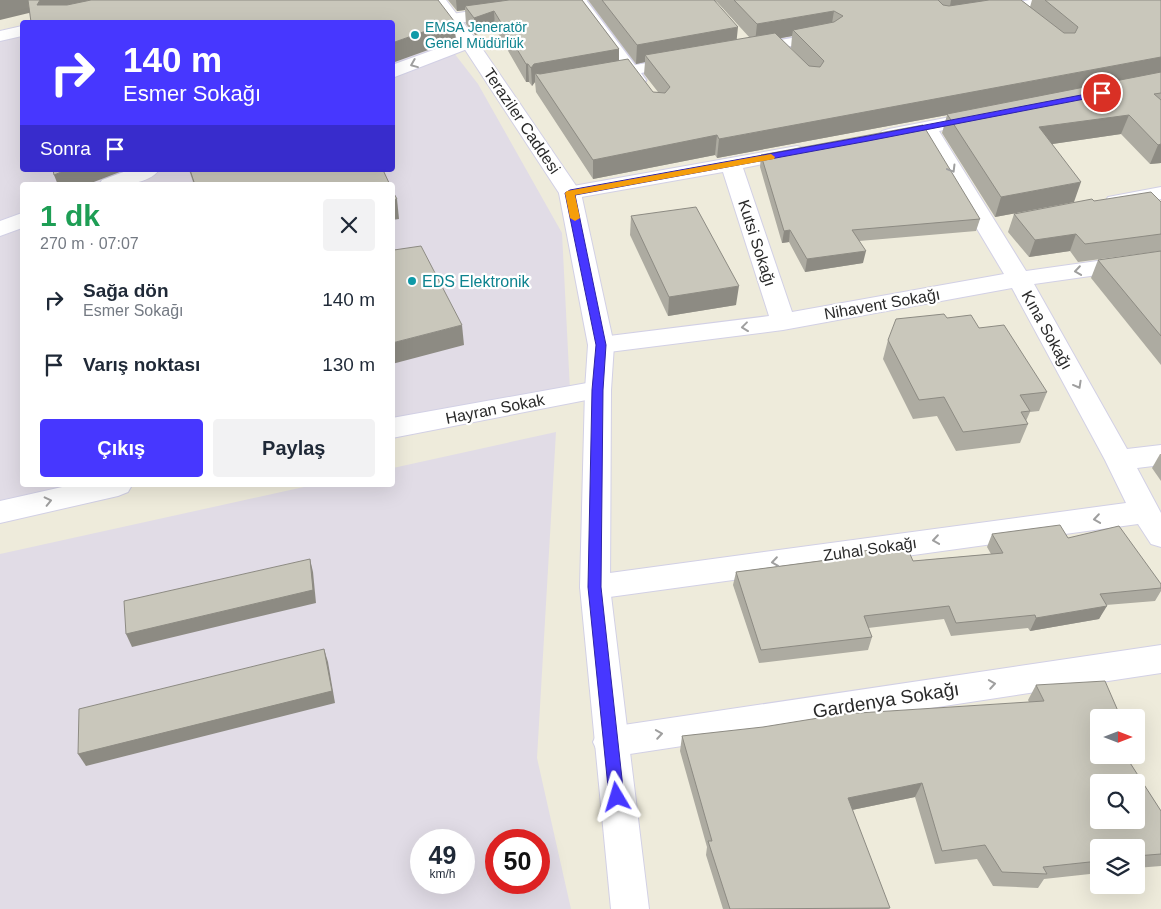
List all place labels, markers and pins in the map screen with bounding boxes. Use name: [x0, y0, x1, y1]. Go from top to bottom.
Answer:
place label: EMSA Jeneratör Genel Müdürlük: [425, 19, 527, 51]
marker: EMSA Jeneratör Genel Müdürlük: [409, 29, 421, 41]
pin: [1081, 72, 1123, 114]
place label: EDS Elektronik: [422, 273, 531, 290]
marker: EDS Elektronik: [406, 275, 418, 287]

